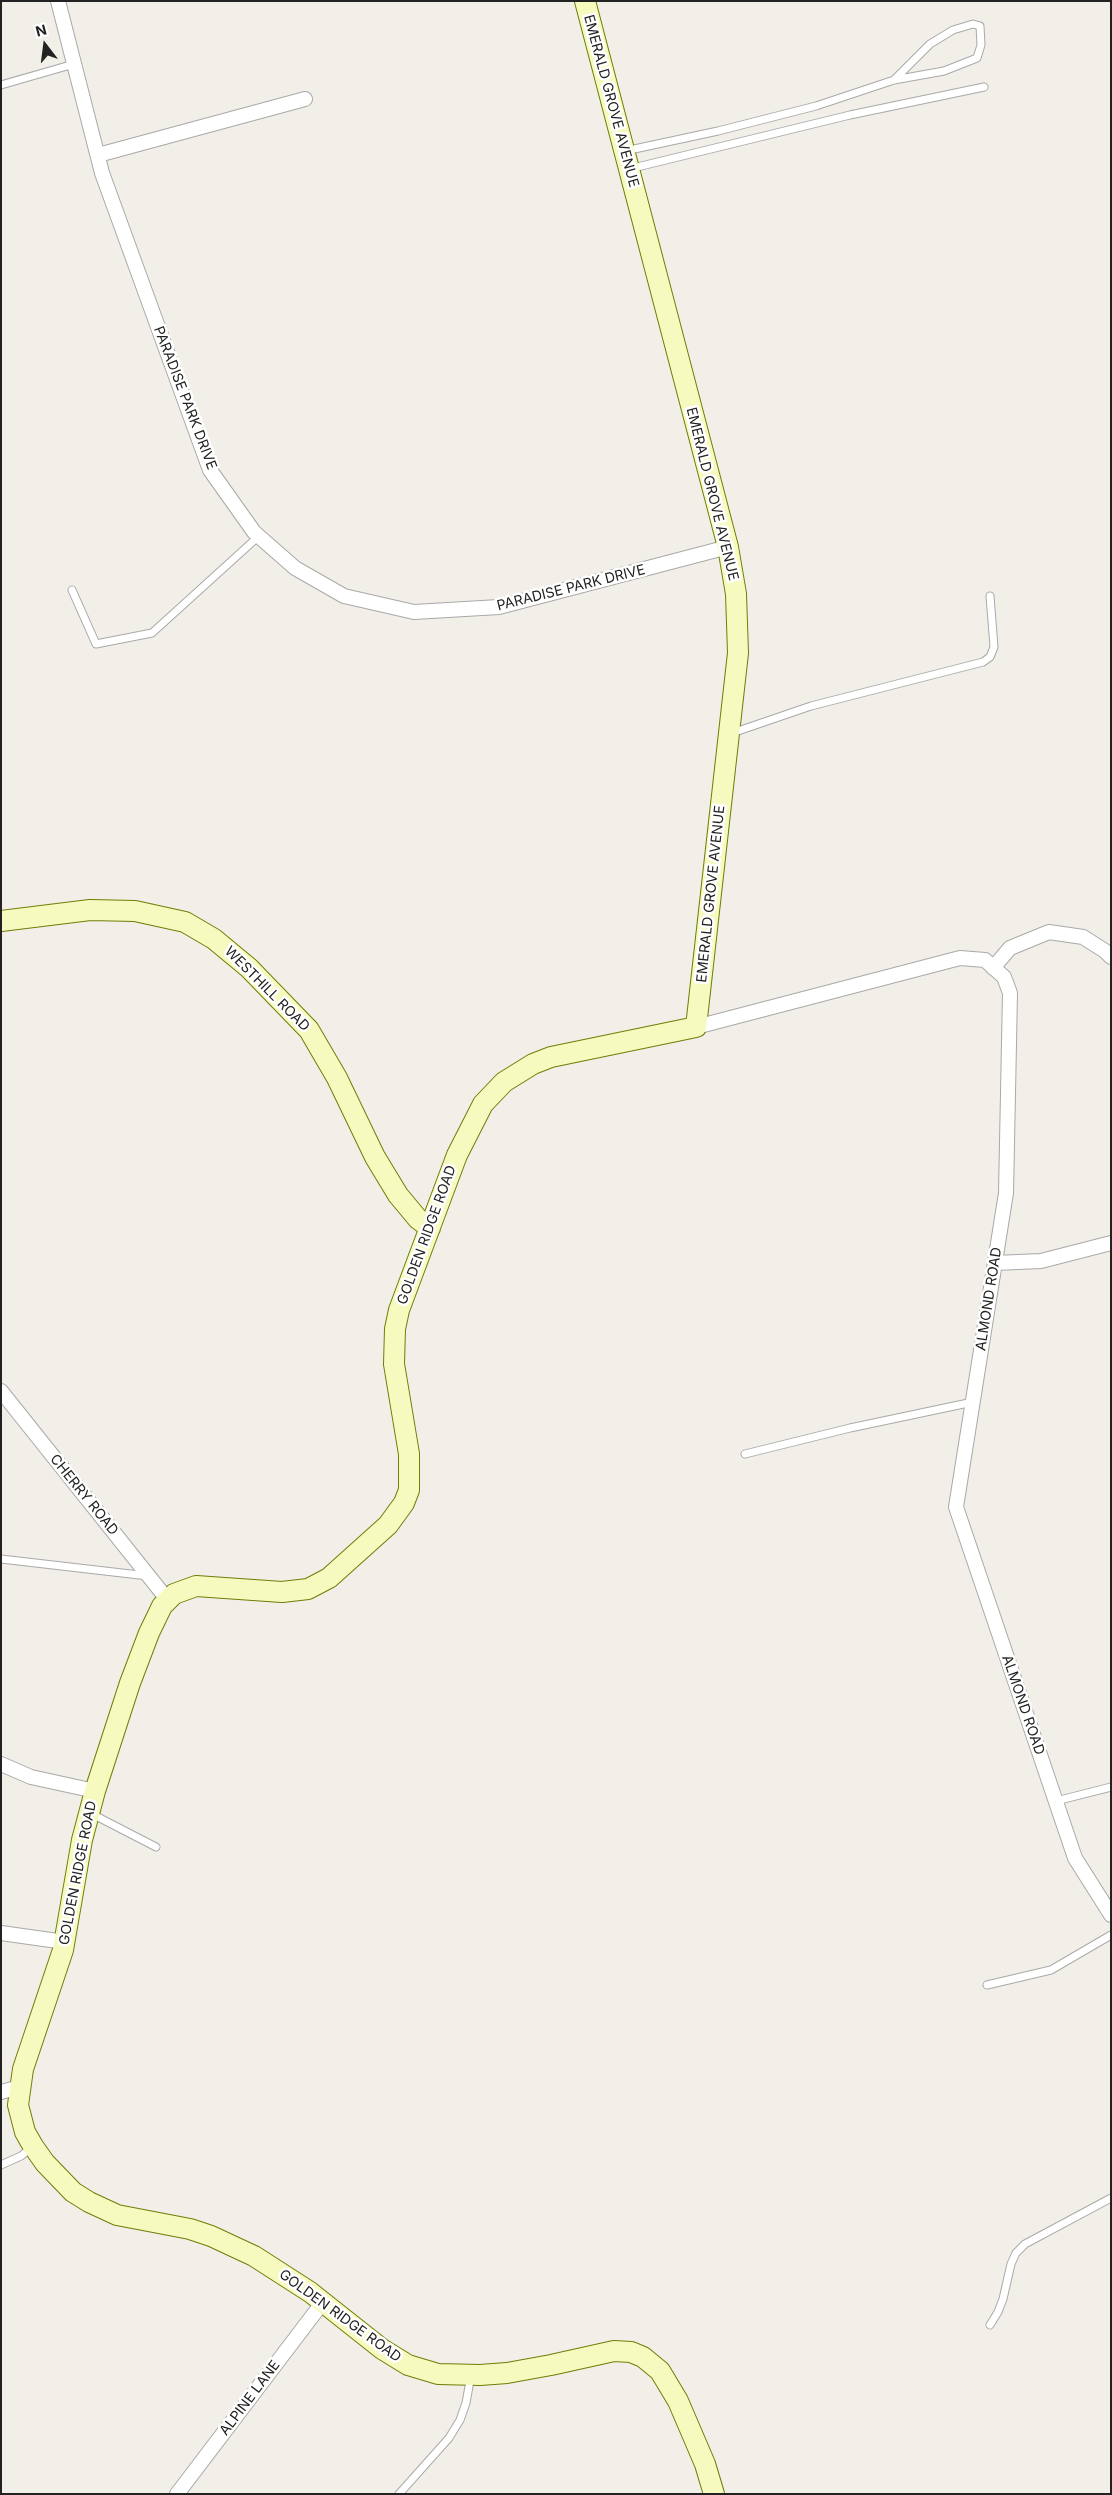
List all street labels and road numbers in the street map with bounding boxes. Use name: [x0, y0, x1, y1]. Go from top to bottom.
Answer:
street label: EMERALD GROVE AVENUE: [580, 13, 642, 189]
street label: PARADISE PARK DRIVE: [150, 324, 220, 472]
street label: EMERALD GROVE AVENUE: [682, 406, 742, 582]
street label: PARADISE PARK DRIVE: [495, 561, 647, 615]
street label: EMERALD GROVE AVENUE: [693, 805, 729, 983]
street label: WESTHILL ROAD: [221, 943, 313, 1035]
street label: GOLDEN RIDGE ROAD: [394, 1163, 460, 1307]
street label: ALMOND ROAD: [973, 1246, 1005, 1352]
street label: CHERRY ROAD: [46, 1451, 122, 1539]
street label: ALMOND ROAD: [998, 1653, 1048, 1757]
street label: GOLDEN RIDGE ROAD: [56, 1799, 100, 1947]
street label: GOLDEN RIDGE ROAD: [276, 2266, 404, 2366]
street label: ALPINE LANE: [216, 2357, 284, 2439]

